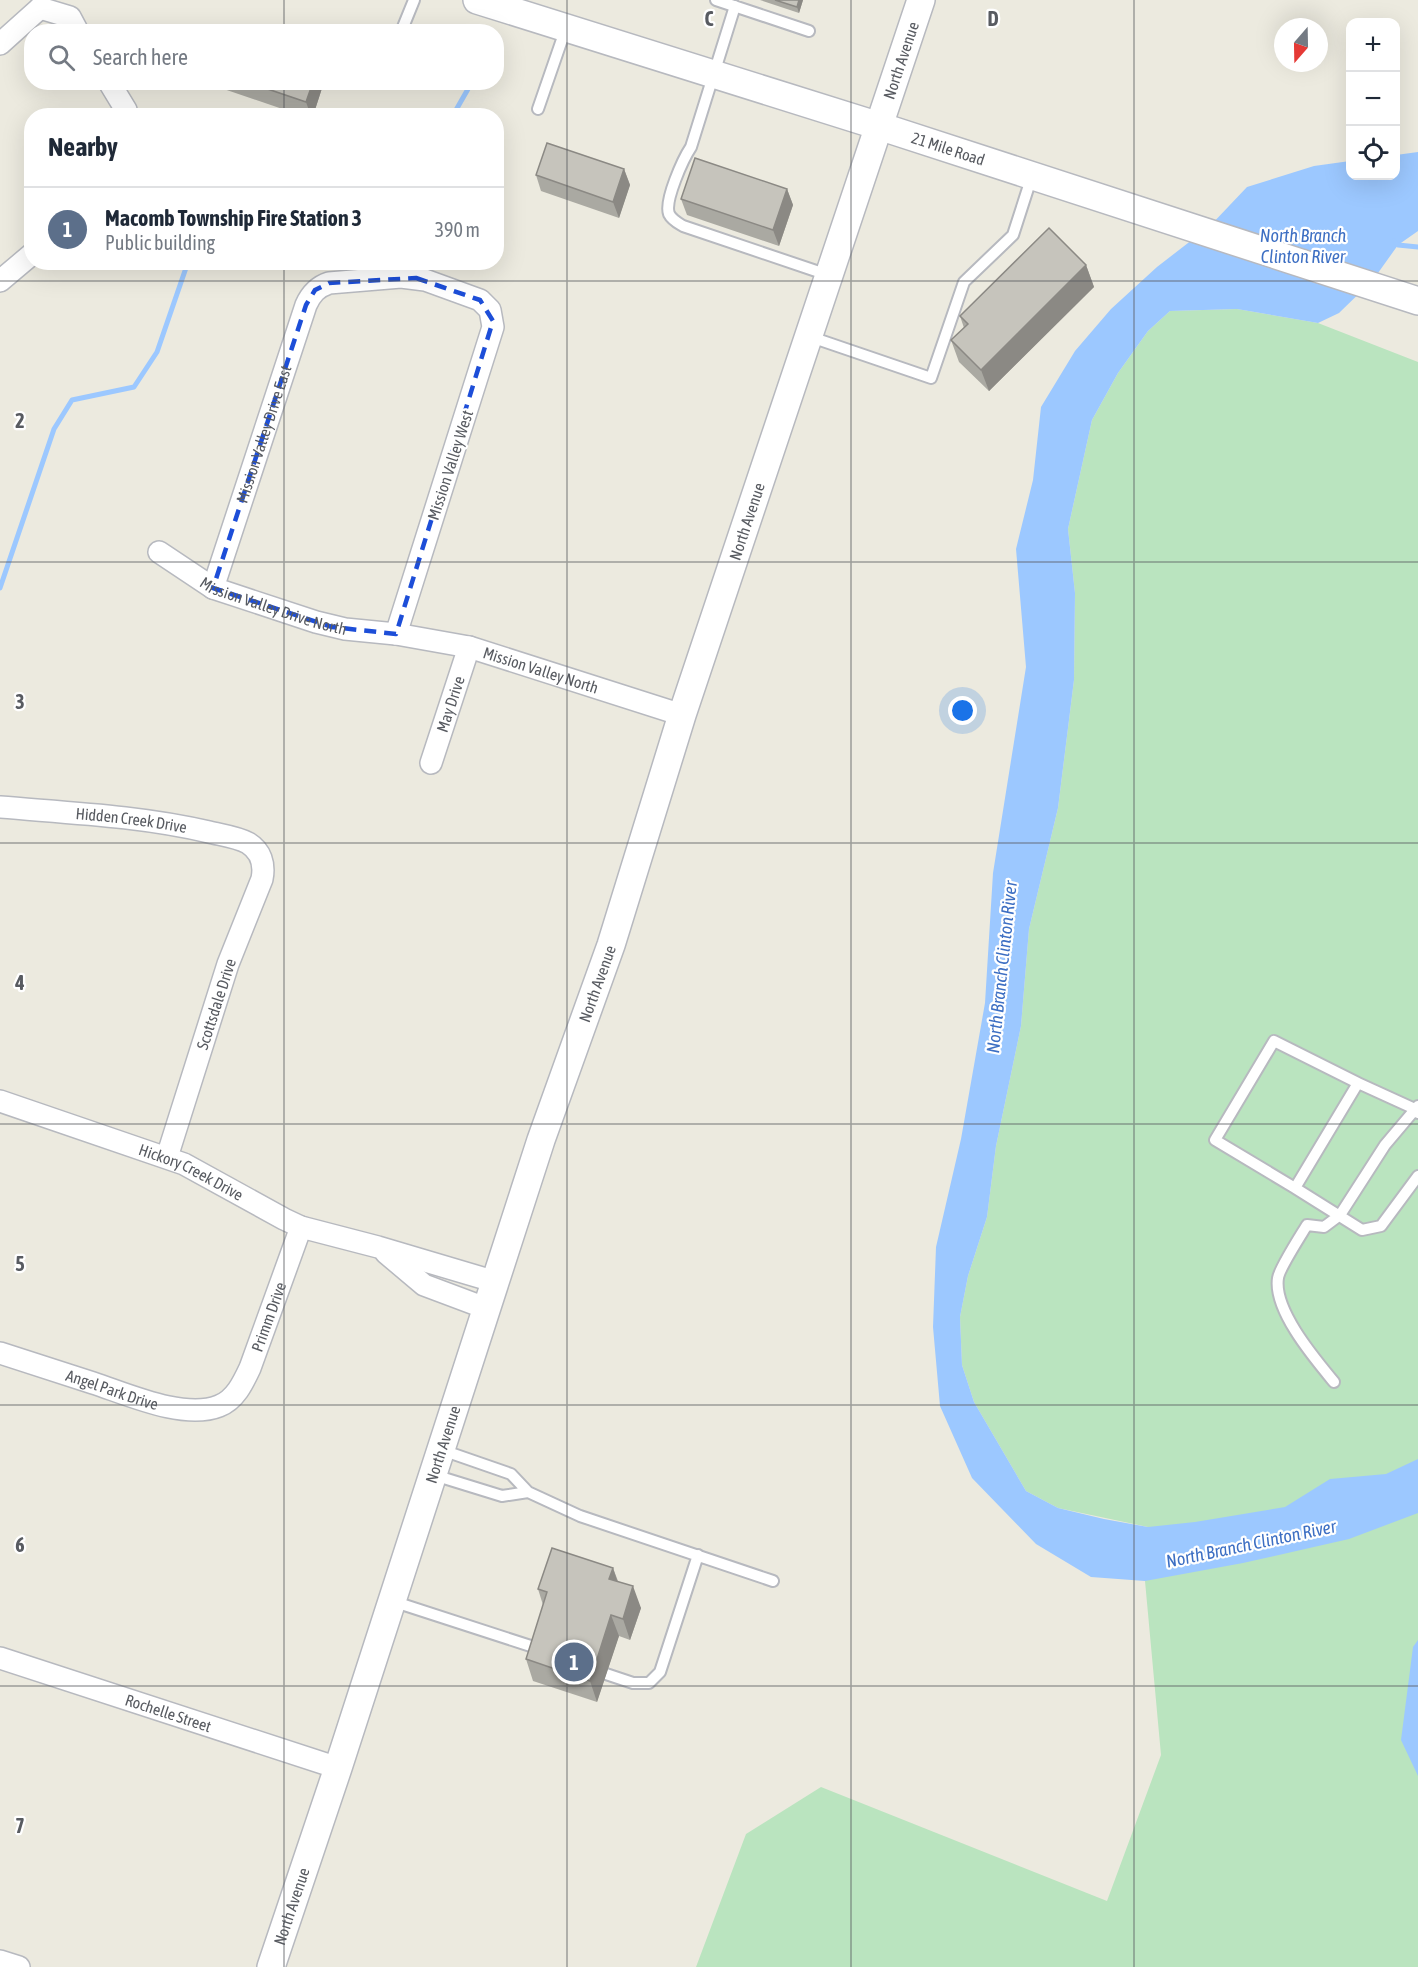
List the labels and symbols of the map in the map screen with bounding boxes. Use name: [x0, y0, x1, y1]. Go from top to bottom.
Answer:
text: C: [705, 7, 714, 30]
text: D: [987, 7, 999, 30]
north arrow: [1274, 18, 1328, 72]
street label: North Avenue: [880, 19, 922, 101]
street label: 21 Mile Road: [909, 128, 987, 169]
water label: North Branch Clinton River: [1260, 225, 1346, 267]
street label: Mission Valley Drive East: [233, 363, 295, 505]
street label: Mission Valley West: [424, 407, 477, 523]
text: 2: [15, 409, 25, 432]
street label: North Avenue: [725, 480, 768, 562]
street label: Mission Valley Drive North: [197, 573, 348, 638]
street label: Mission Valley North: [481, 643, 601, 697]
street label: May Drive: [433, 674, 468, 734]
text: 3: [15, 690, 25, 713]
your location: [948, 696, 977, 725]
street label: Hidden Creek Drive: [75, 804, 189, 836]
water label: North Branch Clinton River: [982, 879, 1021, 1054]
street label: North Avenue: [575, 943, 619, 1025]
street label: Scottsdale Drive: [193, 956, 239, 1052]
text: 4: [14, 971, 25, 994]
street label: Hickory Creek Drive: [136, 1140, 246, 1204]
text: 5: [15, 1252, 25, 1275]
street label: Primm Drive: [248, 1279, 289, 1354]
street label: Angel Park Drive: [64, 1366, 160, 1413]
street label: North Avenue: [422, 1403, 464, 1485]
water label: North Branch Clinton River: [1164, 1515, 1338, 1572]
text: 6: [15, 1533, 25, 1556]
pin: 1: [554, 1640, 594, 1684]
street label: Rochelle Street: [123, 1690, 214, 1735]
text: 7: [15, 1814, 25, 1837]
street label: North Avenue: [270, 1865, 313, 1947]

